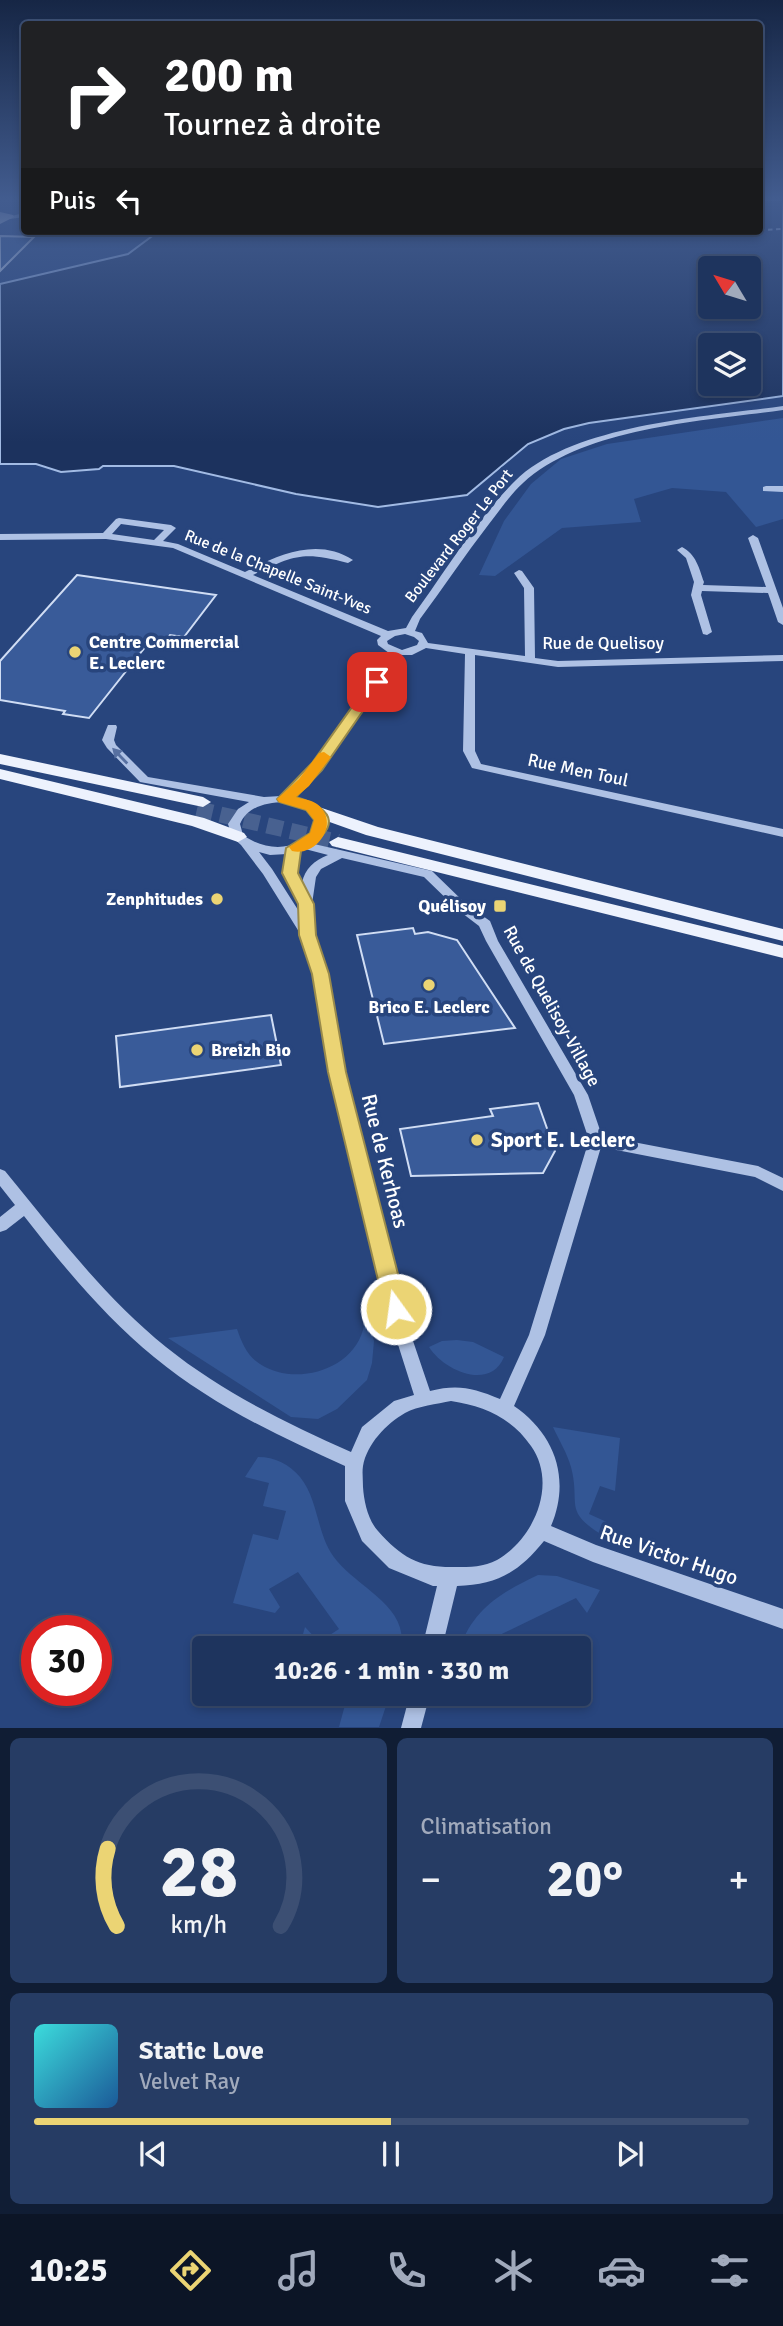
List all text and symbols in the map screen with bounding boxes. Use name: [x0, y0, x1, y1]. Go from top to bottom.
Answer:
text: 200 m: [164, 45, 294, 105]
icon: right: [49, 49, 140, 140]
text: Tournez à droite: [164, 105, 381, 144]
icon: left: [110, 182, 148, 220]
text: Puis: [49, 185, 96, 217]
north arrow: [698, 256, 761, 318]
map controls: [698, 256, 761, 396]
button: layers: [698, 333, 761, 396]
street label: Boulevard Roger Le Port: [401, 465, 518, 607]
street label: Rue de la Chapelle Saint-Yves: [182, 525, 374, 619]
place label: Centre Commercial E. Leclerc: [89, 631, 240, 674]
street label: Rue de Quelisoy: [542, 632, 664, 654]
marker: Centre Commercial E. Leclerc: [67, 644, 83, 660]
pin: [347, 652, 407, 712]
icon: arrive: [358, 663, 396, 701]
one-way arrow: [113, 748, 129, 765]
street label: Rue Men Toul: [526, 749, 630, 791]
place label: Zenphitudes: [106, 888, 203, 910]
marker: Zenphitudes: [209, 891, 225, 907]
place label: Quélisoy: [418, 895, 486, 917]
marker: Quélisoy: [492, 898, 508, 914]
street label: Rue de Quelisoy-Village: [499, 922, 605, 1090]
marker: Brico E. Leclerc: [421, 977, 437, 993]
place label: Brico E. Leclerc: [368, 996, 490, 1018]
place label: Breizh Bio: [211, 1039, 291, 1061]
marker: Breizh Bio: [189, 1042, 205, 1058]
street label: Rue de Kerhoas: [356, 1091, 414, 1231]
place label: Sport E. Leclerc: [491, 1127, 635, 1153]
marker: Sport E. Leclerc: [469, 1132, 485, 1148]
position arrow: [359, 1272, 433, 1346]
street label: Rue Victor Hugo: [596, 1519, 742, 1591]
speed limit sign: 30: [21, 1615, 112, 1706]
text: 10:26 · 1 min · 330 m: [274, 1655, 509, 1687]
text: Climatisation: [421, 1812, 552, 1841]
text: 28: [159, 1829, 238, 1918]
text: 20°: [546, 1847, 623, 1911]
text: −: [421, 1856, 441, 1903]
text: +: [728, 1856, 749, 1903]
text: km/h: [170, 1909, 227, 1940]
text: Static Love: [139, 2035, 264, 2067]
text: Velvet Ray: [139, 2067, 240, 2096]
icon: previous: [134, 2135, 172, 2173]
icon: pause: [372, 2135, 410, 2173]
icon: next: [611, 2135, 649, 2173]
icon: directions: [166, 2246, 215, 2295]
icon: music: [274, 2246, 323, 2295]
icon: phone: [382, 2246, 431, 2295]
icon: climate: [489, 2246, 538, 2295]
icon: car: [597, 2246, 646, 2295]
icon: filters: [705, 2246, 754, 2295]
text: 10:25: [29, 2251, 108, 2290]

